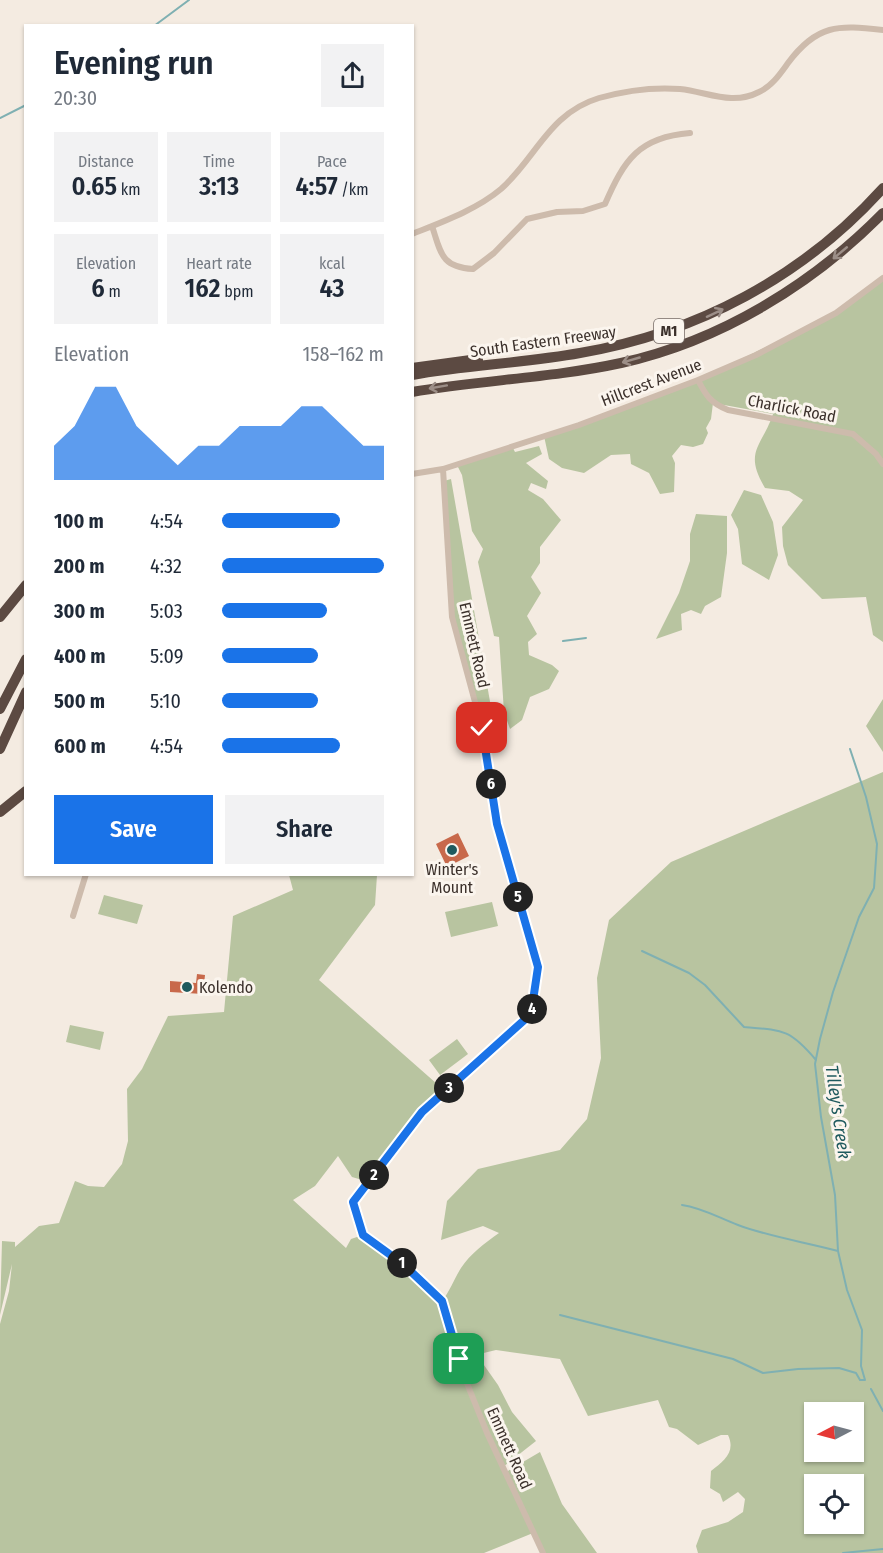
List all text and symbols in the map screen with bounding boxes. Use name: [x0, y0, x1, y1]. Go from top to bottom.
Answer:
text: Evening run: [54, 43, 214, 83]
button: share: [321, 44, 384, 107]
text: 20:30: [54, 86, 97, 110]
text: Distance: [78, 152, 134, 171]
text: Time: [203, 152, 235, 171]
text: Pace: [317, 152, 347, 171]
text: 0.65: [71, 171, 117, 202]
text: 3:13: [199, 171, 239, 202]
text: 4:57: [295, 171, 338, 202]
text: km: [117, 180, 141, 199]
text: /km: [338, 180, 369, 199]
one-way arrow: [832, 246, 848, 259]
text: Elevation: [76, 254, 136, 273]
text: Heart rate: [186, 254, 252, 273]
text: kcal: [319, 254, 345, 273]
text: 6: [91, 273, 105, 304]
text: 162: [184, 273, 220, 304]
text: 43: [319, 273, 345, 304]
text: m: [105, 282, 121, 301]
text: bpm: [220, 282, 254, 301]
one-way arrow: [706, 306, 724, 318]
road number: M1: [654, 319, 684, 343]
street label: South Eastern Freeway: [469, 322, 618, 361]
text: Elevation: [54, 342, 129, 366]
text: 158–162 m: [303, 342, 384, 366]
street label: Hillcrest Avenue: [598, 355, 704, 410]
one-way arrow: [622, 355, 641, 366]
one-way arrow: [429, 382, 449, 393]
street label: Charlick Road: [746, 391, 838, 426]
text: 100 m: [54, 509, 104, 533]
text: 4:54: [150, 509, 183, 533]
text: 200 m: [54, 554, 105, 578]
text: 4:32: [150, 554, 182, 578]
text: 300 m: [54, 599, 105, 623]
text: 5:03: [150, 599, 183, 623]
street label: Emmett Road: [455, 600, 494, 690]
text: 400 m: [54, 644, 106, 668]
text: 5:09: [150, 644, 183, 668]
text: 500 m: [54, 689, 105, 713]
text: 5:10: [150, 689, 181, 713]
pin: [456, 702, 507, 753]
icon: check: [465, 711, 498, 744]
text: 600 m: [54, 734, 106, 758]
text: 4:54: [150, 734, 183, 758]
pin: 6: [476, 769, 506, 799]
text: 6: [487, 774, 495, 793]
button: Save: [54, 795, 213, 864]
button: Share: [225, 795, 384, 864]
marker: Winter's Mount: [445, 843, 459, 857]
place label: Winter's Mount: [426, 860, 479, 897]
pin: 5: [503, 882, 533, 912]
text: 5: [514, 887, 522, 906]
place label: Kolendo: [199, 978, 253, 997]
marker: Kolendo: [180, 980, 194, 994]
pin: 4: [517, 994, 547, 1024]
text: 4: [528, 999, 536, 1018]
water label: Tilley's Creek: [821, 1064, 855, 1160]
pin: 3: [434, 1073, 464, 1103]
text: 3: [445, 1078, 453, 1097]
pin: 2: [359, 1160, 389, 1190]
text: 2: [370, 1165, 378, 1184]
pin: 1: [387, 1248, 417, 1278]
text: 1: [399, 1253, 405, 1272]
pin: [433, 1333, 484, 1384]
icon: arrive: [442, 1342, 475, 1375]
north arrow: [804, 1402, 864, 1462]
map controls: [804, 1402, 864, 1534]
street label: Emmett Road: [483, 1404, 536, 1492]
button: locate: [804, 1474, 864, 1534]

